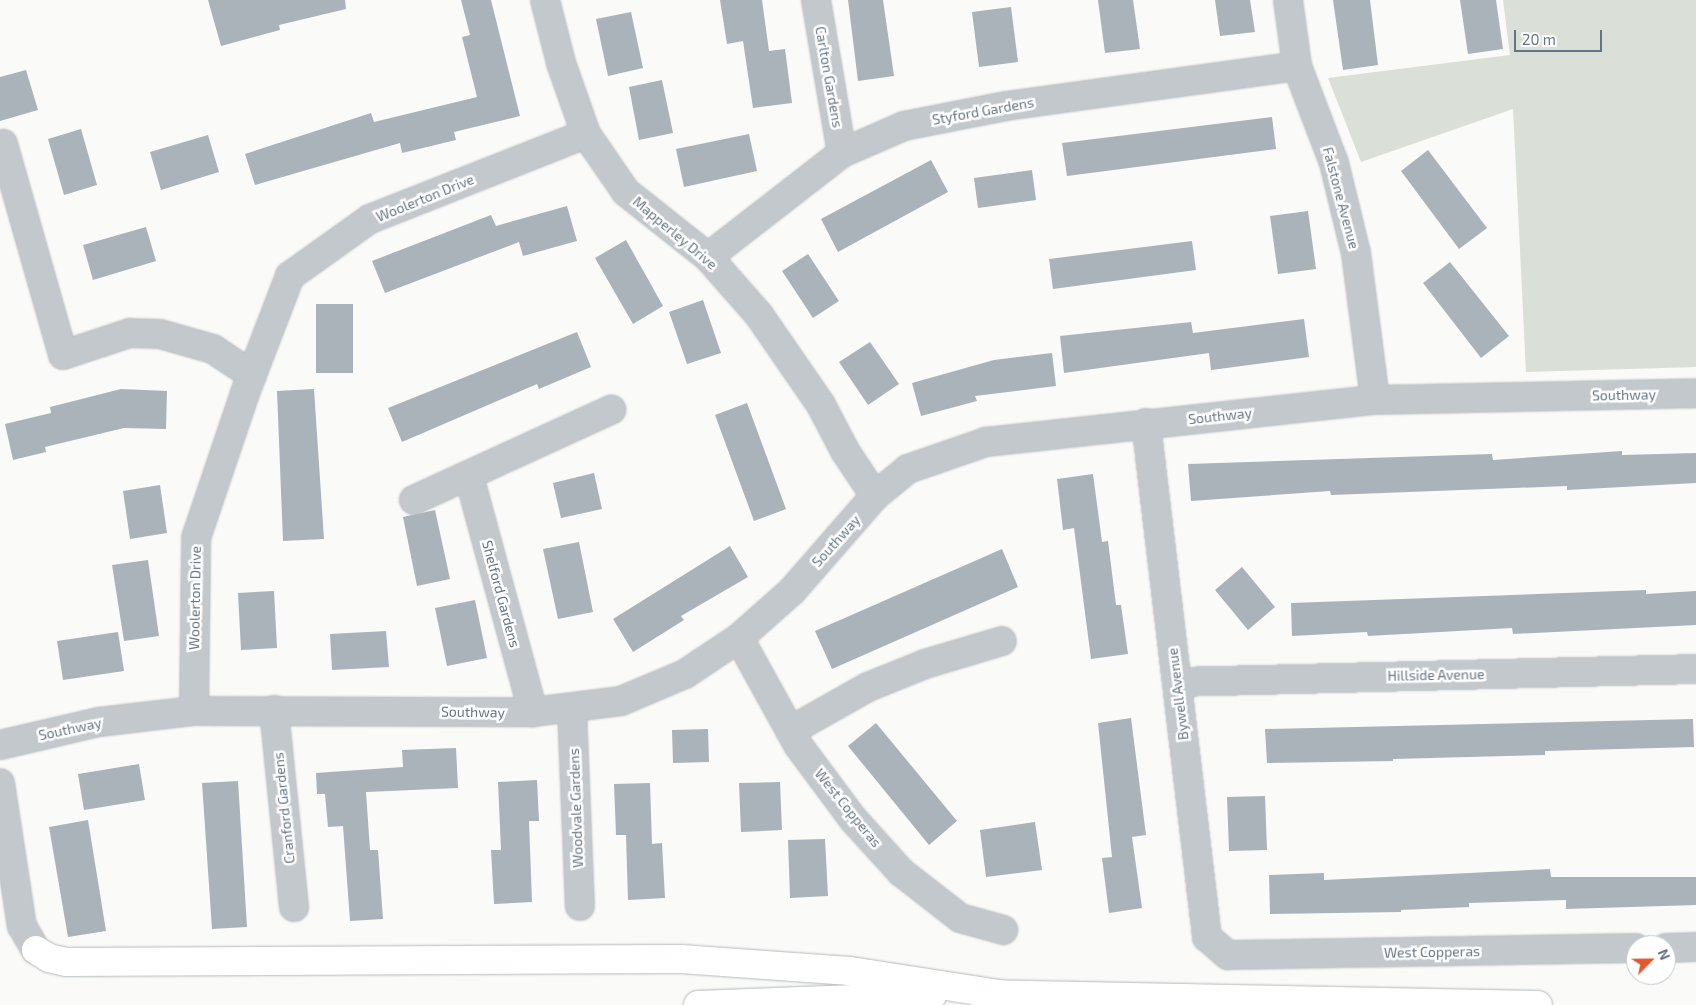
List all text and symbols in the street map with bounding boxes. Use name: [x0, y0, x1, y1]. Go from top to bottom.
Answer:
scale bar: [1516, 20, 1604, 52]
street label: Carlton Gardens: [812, 25, 846, 129]
text: 20 m: [1522, 30, 1556, 48]
street label: Styford Gardens: [931, 94, 1035, 128]
street label: Falstone Avenue: [1319, 145, 1363, 251]
street label: Woolerton Drive: [374, 171, 476, 225]
street label: Mapperley Drive: [629, 193, 721, 273]
street label: Southway: [1592, 386, 1656, 404]
street label: Southway: [1187, 404, 1253, 428]
street label: Southway: [808, 512, 864, 570]
street label: Shelford Gardens: [479, 539, 523, 649]
street label: Woolerton Drive: [186, 546, 204, 650]
street label: Bywell Avenue: [1164, 647, 1192, 741]
street label: Hillside Avenue: [1387, 666, 1485, 684]
street label: Southway: [441, 703, 505, 721]
street label: Southway: [37, 714, 103, 744]
street label: Woodvale Gardens: [566, 748, 586, 868]
street label: Cranford Gardens: [270, 751, 298, 865]
street label: West Copperas: [811, 765, 885, 851]
north arrow: [1626, 935, 1676, 985]
street label: West Copperas: [1384, 943, 1480, 961]
text: N: [1655, 946, 1674, 962]

